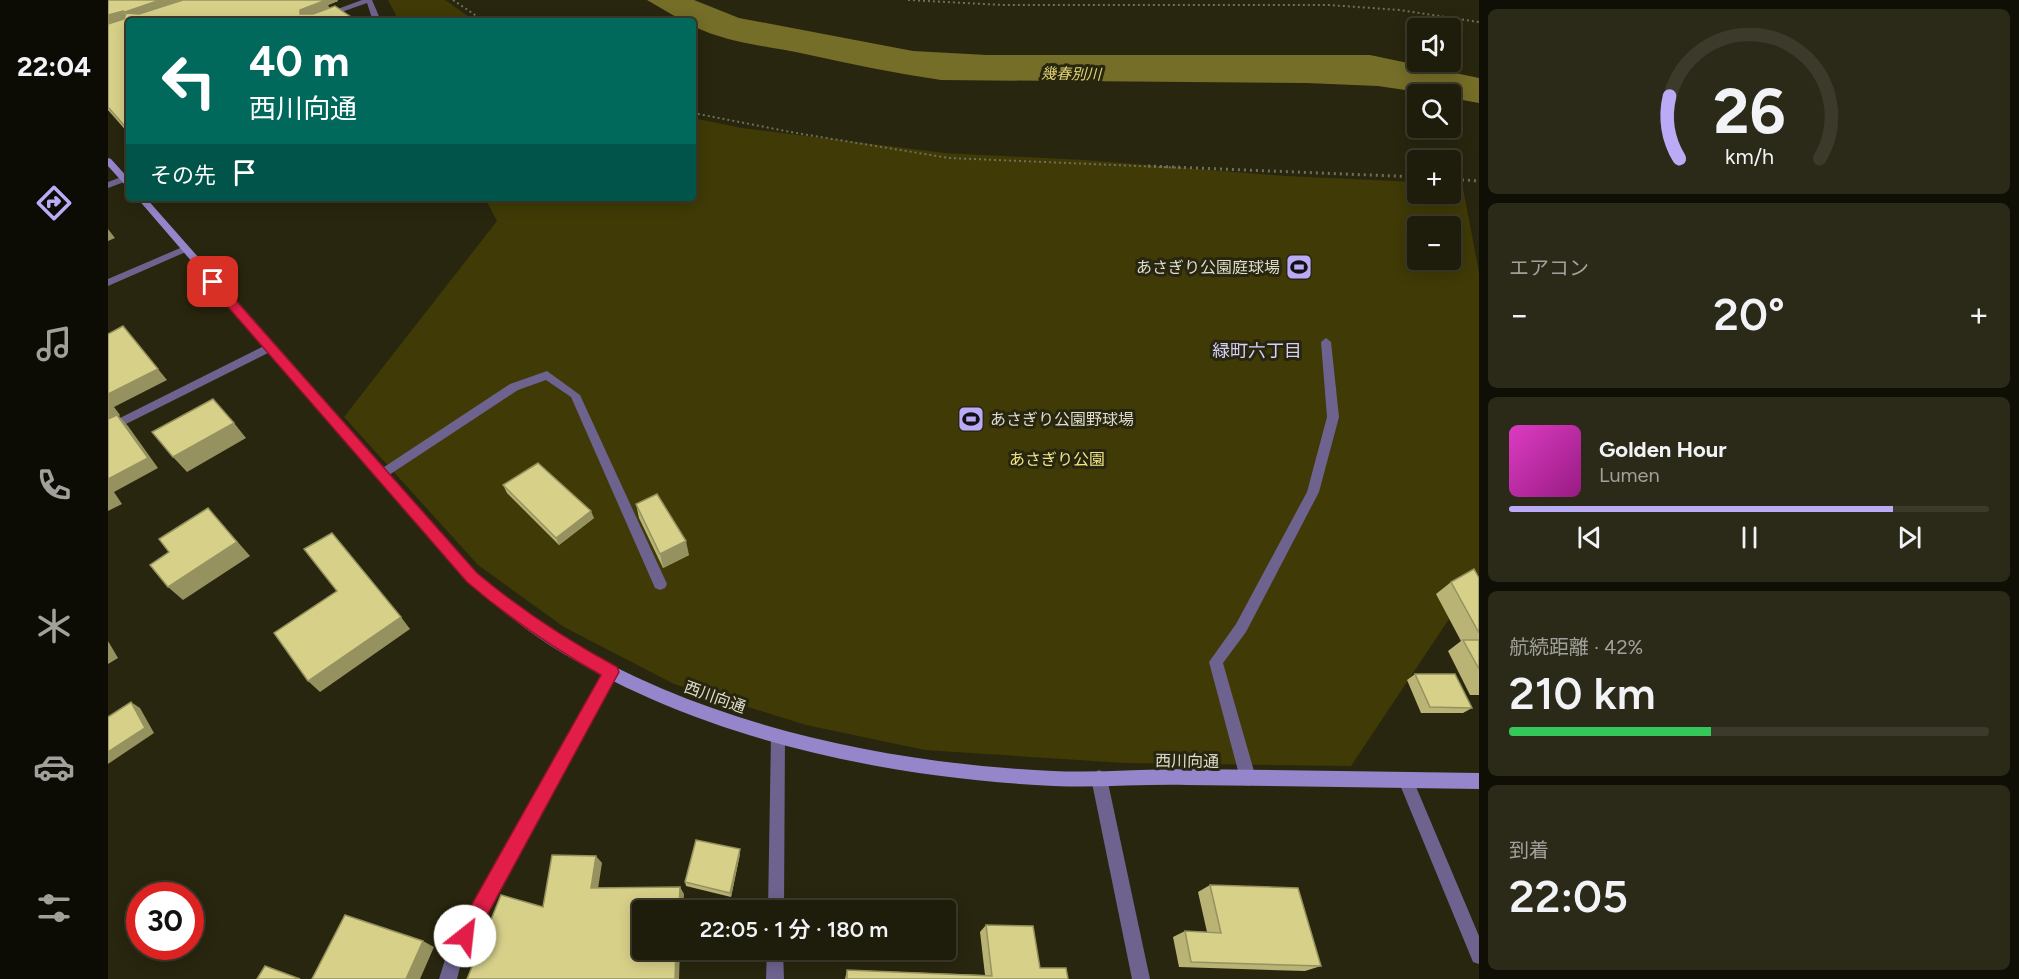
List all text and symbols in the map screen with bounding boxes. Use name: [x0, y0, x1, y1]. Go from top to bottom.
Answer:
map controls: [1407, 18, 1461, 270]
button: sound: [1407, 18, 1461, 72]
text: 40 m: [249, 36, 349, 87]
icon: left: [150, 42, 228, 120]
text: 22:04: [17, 50, 91, 83]
water label: 幾春別川: [1041, 64, 1103, 84]
text: 26: [1713, 74, 1785, 149]
button: search: [1407, 84, 1461, 138]
text: 西川向通: [249, 92, 357, 125]
text: km/h: [1725, 144, 1773, 169]
button: +: [1407, 150, 1461, 204]
icon: arrive: [228, 156, 261, 189]
text: その先: [150, 162, 216, 189]
icon: directions: [33, 182, 75, 224]
button: −: [1407, 216, 1461, 270]
sports icon: あさぎり公園庭球場: [1284, 252, 1314, 282]
pin: [187, 256, 238, 307]
text: エアコン: [1509, 256, 1589, 280]
place label: あさぎり公園庭球場: [1136, 258, 1280, 277]
icon: arrive: [196, 265, 229, 298]
text: 20°: [1713, 287, 1785, 341]
text: −: [1509, 295, 1530, 334]
text: +: [1968, 295, 1989, 334]
icon: music: [33, 323, 75, 365]
district label: 緑町六丁目: [1212, 340, 1302, 362]
sports icon: あさぎり公園野球場: [956, 404, 986, 434]
place label: あさぎり公園野球場: [990, 410, 1134, 429]
text: Golden Hour: [1599, 436, 1727, 463]
park label: あさぎり公園: [1009, 450, 1105, 469]
text: Lumen: [1599, 463, 1660, 487]
icon: phone: [33, 464, 75, 506]
icon: previous: [1573, 521, 1606, 554]
icon: pause: [1733, 521, 1766, 554]
icon: next: [1893, 521, 1926, 554]
icon: climate: [33, 605, 75, 647]
text: 航続距離 · 42%: [1509, 635, 1643, 659]
text: 210 km: [1509, 666, 1656, 720]
street label: 西川向通: [682, 677, 748, 717]
icon: car: [33, 746, 75, 788]
street label: 西川向通: [1155, 751, 1219, 771]
text: 到着: [1509, 838, 1549, 862]
text: 22:05: [1509, 869, 1628, 923]
speed limit sign: 30: [126, 882, 204, 960]
icon: filters: [33, 887, 75, 929]
position arrow: [433, 904, 497, 968]
text: 22:05 · 1 分 · 180 m: [700, 916, 888, 943]

